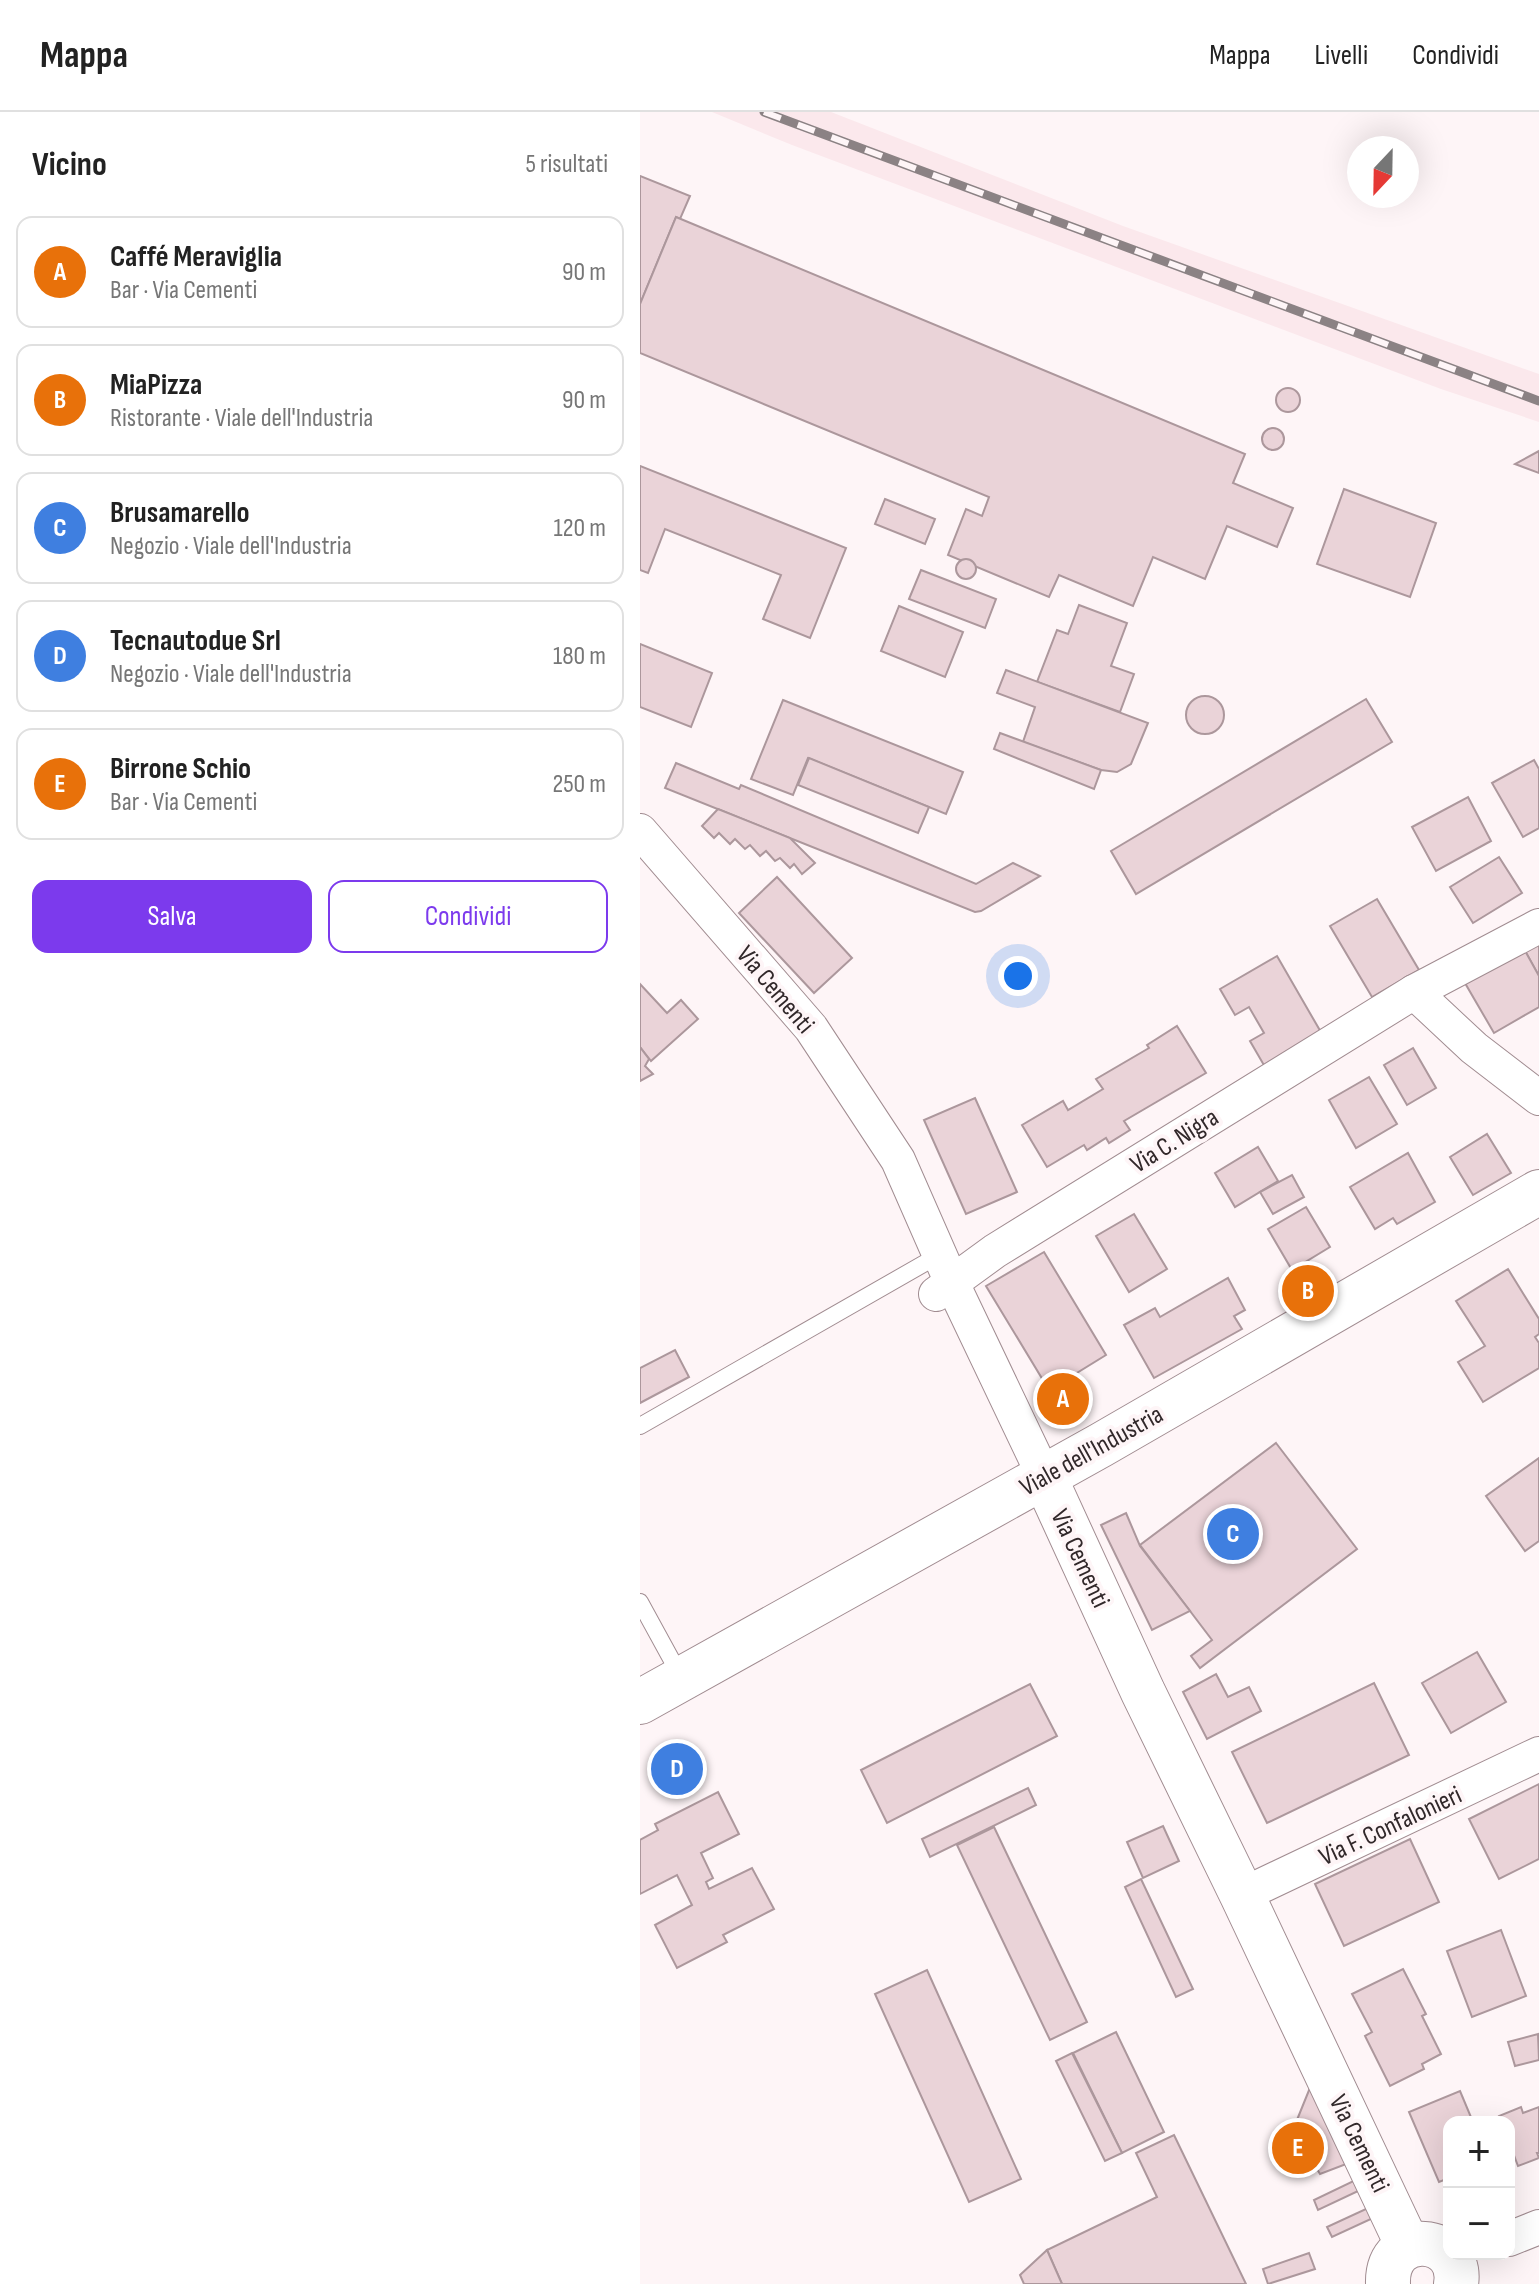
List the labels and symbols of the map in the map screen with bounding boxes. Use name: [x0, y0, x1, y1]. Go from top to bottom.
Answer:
north arrow: [1347, 136, 1419, 208]
street label: Via Cementi: [729, 940, 820, 1040]
your location: [998, 956, 1038, 996]
street label: Via C. Nigra: [1125, 1102, 1224, 1180]
pin: B: [1282, 1261, 1334, 1321]
pin: A: [1037, 1369, 1089, 1429]
street label: Viale dell'Industria: [1015, 1399, 1169, 1503]
pin: C: [1207, 1504, 1259, 1564]
street label: Via Cementi: [1043, 1505, 1116, 1613]
pin: D: [651, 1739, 703, 1799]
street label: Via F. Confalonieri: [1314, 1780, 1467, 1873]
street label: Via Cementi: [1322, 2090, 1396, 2198]
pin: E: [1272, 2118, 1324, 2178]

